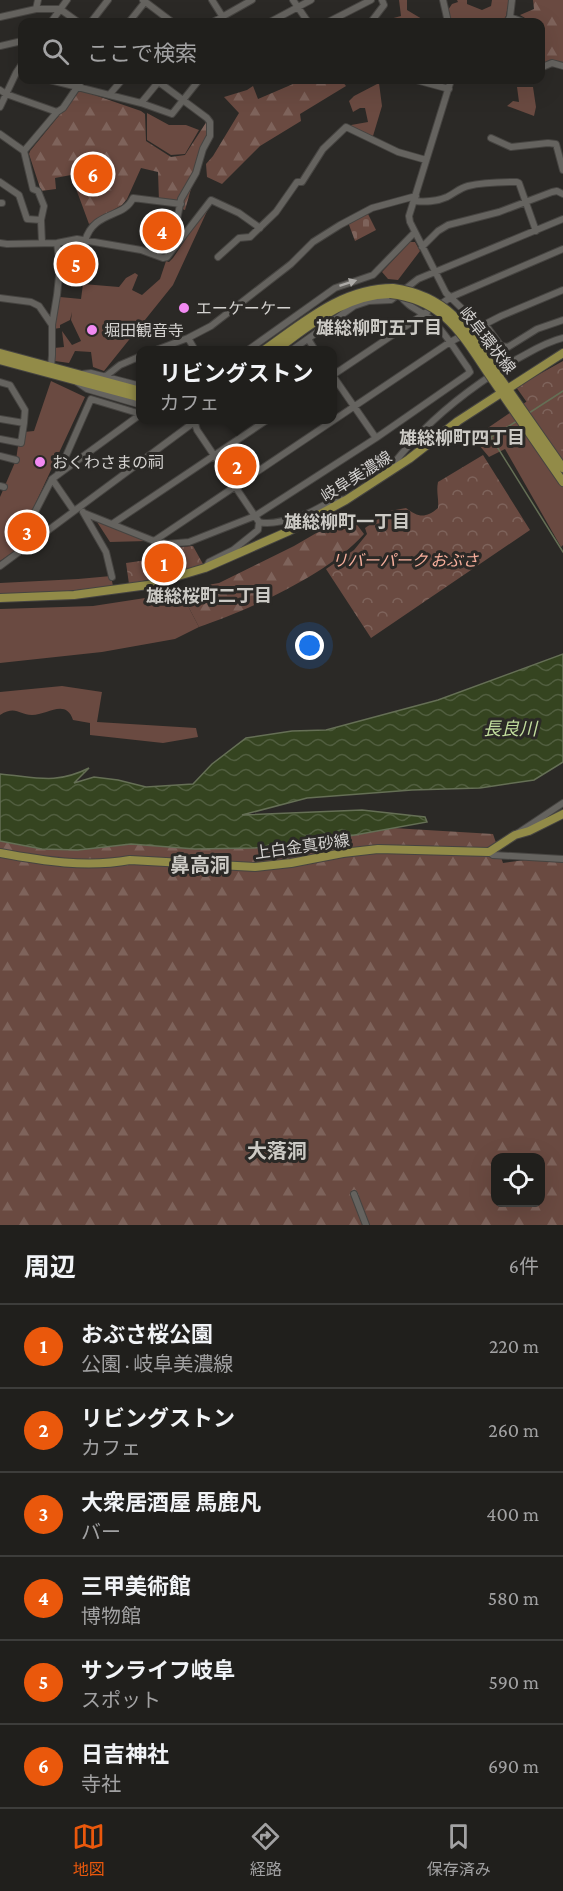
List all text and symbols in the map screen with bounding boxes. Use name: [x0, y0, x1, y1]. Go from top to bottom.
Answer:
search box: [18, 18, 545, 84]
icon: search: [39, 35, 72, 68]
text: ここで検索: [87, 41, 197, 66]
pin: 6: [74, 152, 112, 196]
pin: 4: [142, 208, 182, 254]
pin: 5: [56, 242, 96, 286]
one-way arrow: [339, 278, 357, 288]
place label: エーケーケー: [196, 300, 292, 317]
marker: エーケーケー: [177, 301, 191, 315]
street label: 岐阜環状線: [456, 304, 519, 377]
district label: 雄総柳町五丁目: [316, 318, 442, 338]
place label: 堀田観音寺: [104, 322, 184, 339]
marker: 堀田観音寺: [85, 323, 99, 337]
popup: [136, 346, 337, 424]
text: リビングストン: [159, 361, 314, 386]
text: カフェ: [159, 392, 219, 414]
district label: 雄総柳町四丁目: [399, 428, 525, 448]
pin: 2: [218, 444, 256, 488]
street label: 岐阜美濃線: [318, 448, 395, 505]
place label: おくわさまの祠: [52, 454, 164, 471]
marker: おくわさまの祠: [33, 455, 47, 469]
pin: 3: [8, 510, 46, 554]
district label: 雄総柳町一丁目: [284, 512, 410, 532]
pin: 1: [144, 540, 184, 586]
park label: リバーパーク おぶさ: [332, 552, 479, 569]
district label: 雄総桜町二丁目: [146, 586, 272, 606]
your location: [295, 631, 324, 660]
water label: 長良川: [483, 719, 539, 739]
street label: 上白金真砂線: [253, 831, 351, 862]
district label: 鼻高洞: [170, 854, 230, 876]
district label: 大落洞: [247, 1140, 307, 1162]
map controls: [491, 1153, 545, 1207]
button: locate: [491, 1153, 545, 1207]
text: 周辺: [24, 1253, 76, 1282]
text: 6件: [509, 1255, 539, 1277]
text: おぶさ桜公園: [81, 1322, 213, 1347]
text: 1: [40, 1335, 47, 1357]
text: 220 m: [489, 1335, 539, 1357]
text: 公園 · 岐阜美濃線: [81, 1353, 233, 1375]
text: リビングストン: [81, 1406, 235, 1431]
text: 2: [38, 1419, 49, 1441]
text: 260 m: [488, 1419, 539, 1441]
text: カフェ: [81, 1437, 141, 1459]
text: 大衆居酒屋 馬鹿凡: [81, 1490, 261, 1515]
text: 3: [39, 1503, 48, 1525]
text: 400 m: [486, 1503, 539, 1525]
text: バー: [81, 1521, 121, 1543]
text: 三甲美術館: [81, 1574, 191, 1599]
text: 4: [38, 1587, 49, 1609]
text: 580 m: [488, 1587, 539, 1609]
text: 博物館: [81, 1605, 141, 1627]
text: サンライフ岐阜: [81, 1658, 235, 1683]
text: 5: [39, 1671, 48, 1693]
text: 590 m: [489, 1671, 539, 1693]
text: スポット: [81, 1689, 161, 1711]
text: 日吉神社: [81, 1742, 169, 1767]
text: 6: [38, 1755, 49, 1777]
text: 690 m: [488, 1755, 539, 1777]
text: 寺社: [81, 1773, 121, 1795]
tab: 地図: [72, 1820, 105, 1880]
tab: 経路: [249, 1820, 282, 1880]
tab: 保存済み: [427, 1820, 491, 1880]

